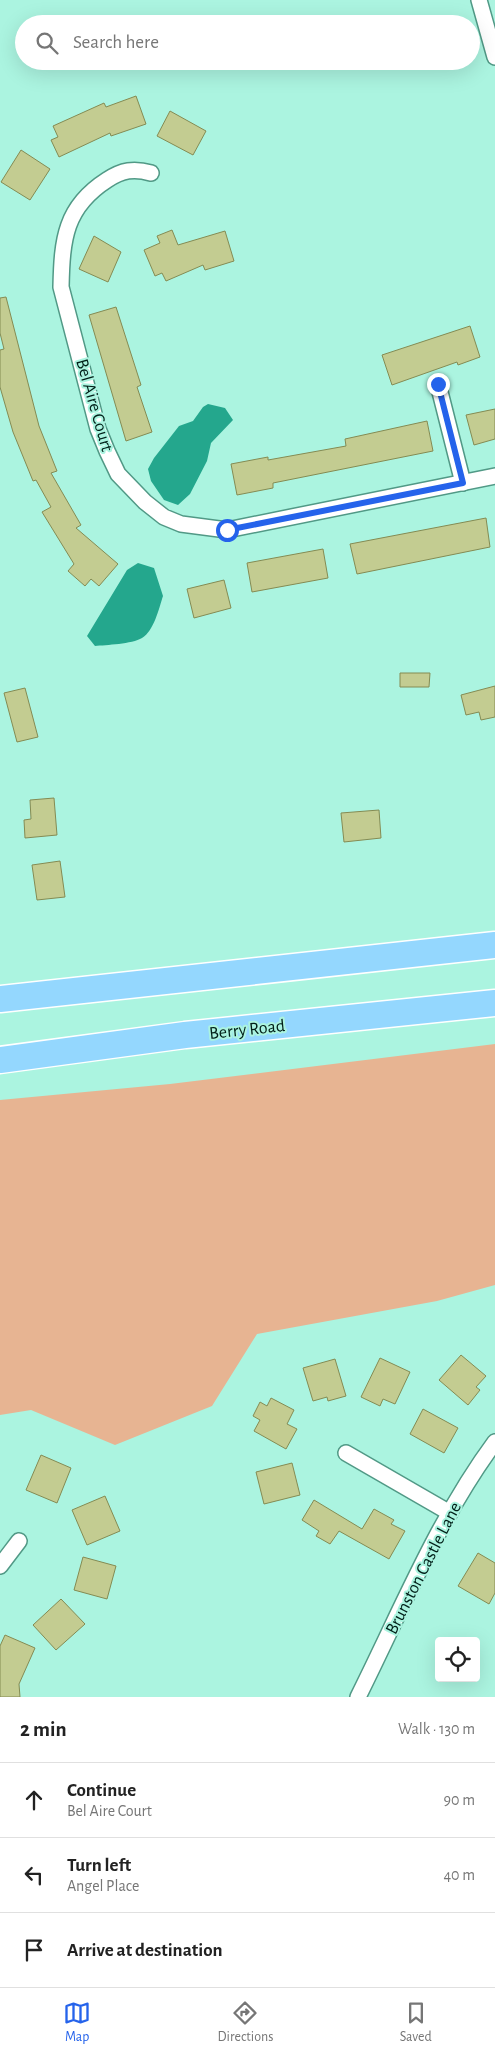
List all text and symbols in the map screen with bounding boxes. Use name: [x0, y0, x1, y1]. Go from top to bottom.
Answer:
search box: [15, 15, 480, 70]
icon: search: [33, 29, 61, 57]
text: Search here: [73, 33, 159, 52]
street label: Bel Aire Court: [72, 357, 116, 454]
route end: [427, 373, 450, 396]
route start: [216, 519, 239, 542]
street label: Berry Road: [208, 1017, 286, 1043]
street label: Brunston Castle Lane: [383, 1499, 465, 1637]
map controls: [435, 1637, 480, 1682]
button: locate: [435, 1637, 480, 1682]
text: 2 min: [20, 1719, 67, 1740]
text: Walk · 130 m: [398, 1721, 475, 1737]
text: Continue: [67, 1781, 136, 1800]
icon: ahead: [20, 1786, 48, 1814]
text: 90 m: [444, 1792, 475, 1808]
text: Bel Aire Court: [67, 1803, 152, 1819]
text: Turn left: [67, 1856, 131, 1875]
icon: left: [20, 1861, 48, 1889]
text: 40 m: [443, 1867, 475, 1883]
text: Angel Place: [67, 1878, 139, 1894]
icon: arrive: [20, 1936, 48, 1964]
text: Arrive at destination: [67, 1941, 223, 1960]
tab: Map: [63, 1999, 91, 2046]
tab: Directions: [218, 1999, 273, 2046]
tab: Saved: [400, 1999, 432, 2046]

